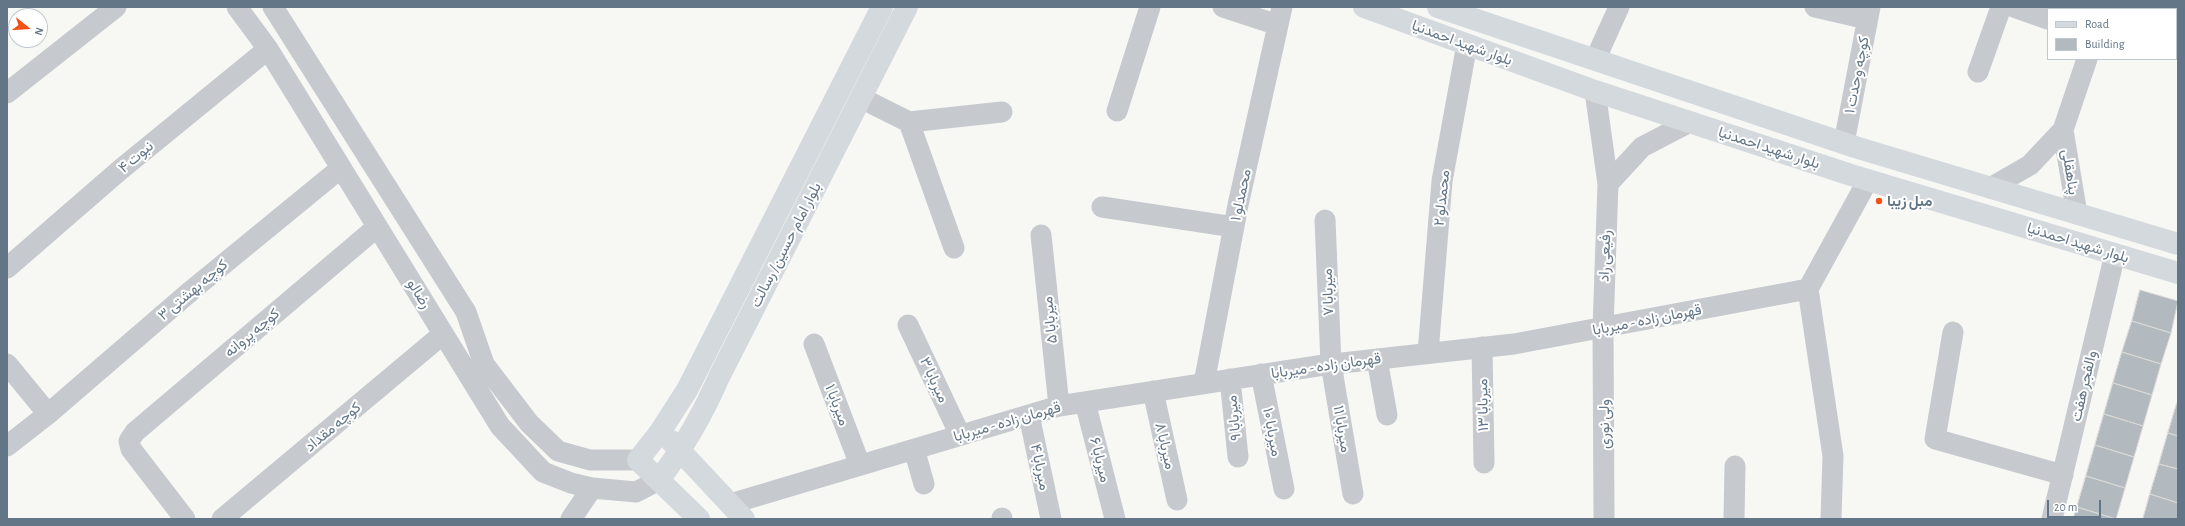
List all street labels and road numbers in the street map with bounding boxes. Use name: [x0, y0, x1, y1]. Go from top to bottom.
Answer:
street label: بلوار شهید احمدنیا: [1409, 16, 1515, 70]
street label: کوچه وحدت ۱: [1841, 35, 1873, 115]
street label: بلوار شهید احمدنیا: [1716, 123, 1822, 173]
street label: نبوت ۴: [115, 137, 157, 177]
street label: پناهقلی: [2058, 148, 2082, 196]
street label: محمدلو ۱: [1227, 167, 1255, 223]
street label: محمدلو ۲: [1430, 169, 1454, 227]
street label: بلوار امام حسین/ رسالت: [747, 179, 825, 311]
street label: بلوار شهید احمدنیا: [2025, 219, 2131, 267]
street label: رفیعی راد: [1595, 230, 1615, 282]
street label: کوچه بهشتی ۳: [154, 256, 232, 324]
street label: میربابا ۷: [1318, 268, 1338, 316]
street label: رضالو: [403, 276, 435, 312]
street label: میربابا ۵: [1039, 295, 1061, 345]
street label: قهرمان زاده - میربابا: [1591, 301, 1703, 339]
street label: کوچه پروانه: [221, 305, 283, 361]
street label: قهرمان زاده - میربابا: [1270, 349, 1382, 383]
street label: والفجر هفت: [2067, 349, 2101, 423]
street label: میربابا ۳: [916, 354, 952, 406]
street label: میربابا ۱۳: [1474, 378, 1492, 432]
street label: میربابا ۱: [821, 382, 853, 428]
street label: میربابا ۹: [1223, 394, 1245, 442]
street label: کوچه مقداد: [301, 398, 365, 456]
street label: قهرمان زاده - میربابا: [951, 398, 1063, 446]
street label: ولی نوری: [1595, 399, 1613, 449]
street label: میربابا ۱۱: [1329, 404, 1355, 454]
street label: میربابا ۱۰: [1258, 406, 1286, 458]
street label: میربابا ۸: [1151, 421, 1179, 471]
street label: میربابا ۶: [1086, 436, 1114, 484]
street label: میربابا ۴: [1026, 442, 1054, 492]

